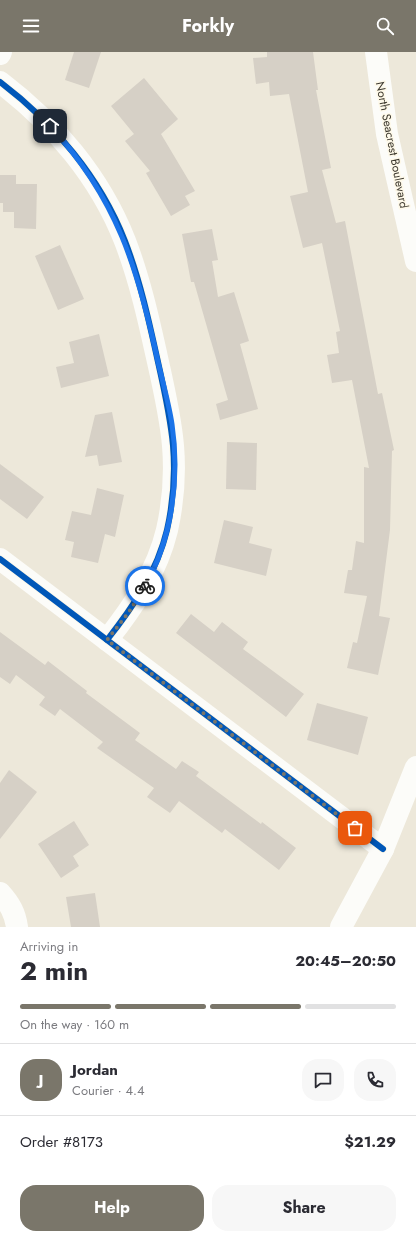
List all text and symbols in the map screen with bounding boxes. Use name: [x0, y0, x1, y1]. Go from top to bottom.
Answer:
text: Forkly: [182, 13, 234, 39]
icon: menu: [20, 15, 42, 37]
icon: search: [374, 15, 396, 37]
street label: North Seacrest Boulevard: [371, 80, 413, 210]
pin: [33, 109, 67, 143]
icon: home: [39, 115, 61, 137]
courier: [125, 566, 165, 606]
icon: bike: [134, 575, 156, 597]
pin: [338, 811, 372, 845]
icon: bag: [344, 817, 366, 839]
text: Arriving in: [20, 937, 78, 956]
text: 20:45–20:50: [295, 950, 396, 972]
text: 2 min: [20, 952, 88, 990]
text: On the way · 160 m: [20, 1015, 129, 1034]
text: Jordan: [72, 1059, 118, 1081]
button: chat: [302, 1059, 344, 1101]
button: phone: [354, 1059, 396, 1101]
text: J: [39, 1069, 43, 1091]
text: Courier · 4.4: [72, 1081, 145, 1100]
text: Order #8173: [20, 1131, 103, 1153]
text: $21.29: [344, 1131, 396, 1153]
button: Help: [20, 1185, 204, 1231]
button: Share: [212, 1185, 396, 1231]

